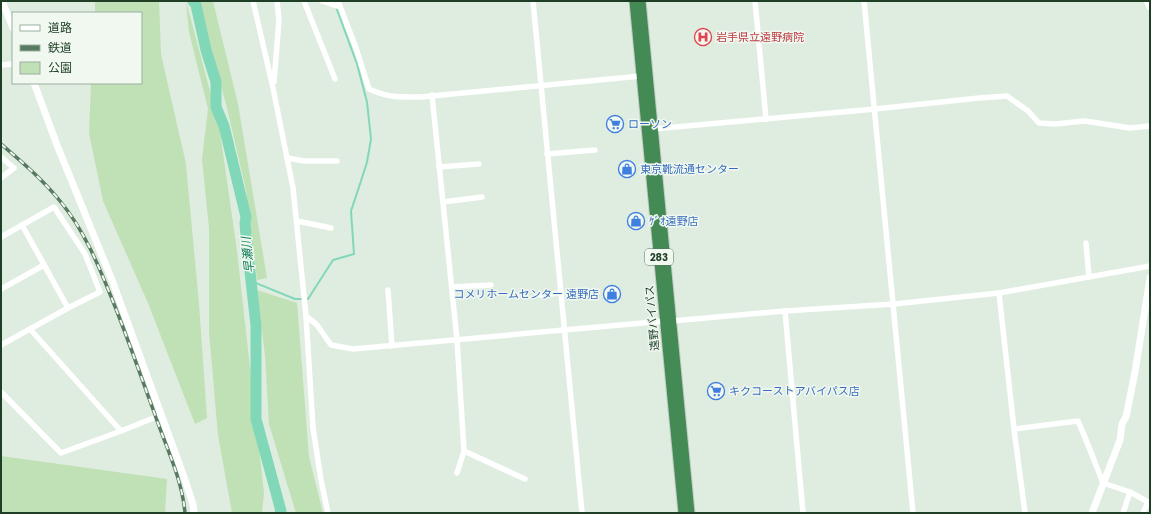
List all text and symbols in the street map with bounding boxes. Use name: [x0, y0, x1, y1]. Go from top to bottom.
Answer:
legend: [12, 12, 142, 84]
text: 道路: [48, 19, 72, 36]
hospital icon: 岩手県立遠野病院: [693, 27, 713, 47]
place label: 岩手県立遠野病院: [716, 29, 804, 45]
text: 鉄道: [48, 39, 72, 56]
text: 公園: [48, 59, 72, 76]
supermarket icon: ローソン: [605, 114, 625, 134]
place label: ローソン: [628, 116, 672, 132]
shop icon: 東京靴流通センター: [617, 159, 637, 179]
place label: 東京靴流通センター: [640, 161, 739, 177]
shop icon: ｹﾞｵ遠野店: [626, 211, 646, 231]
place label: ｹﾞｵ遠野店: [649, 213, 699, 229]
water label: 早瀬川: [237, 234, 258, 274]
road number: 283: [645, 249, 673, 265]
shop icon: コメリホームセンター 遠野店: [602, 284, 622, 304]
street label: 遠野バイパス: [641, 285, 663, 351]
place label: コメリホームセンター 遠野店: [453, 286, 599, 302]
supermarket icon: キクコーストアバイパス店: [706, 381, 726, 401]
place label: キクコーストアバイパス店: [729, 383, 860, 399]

